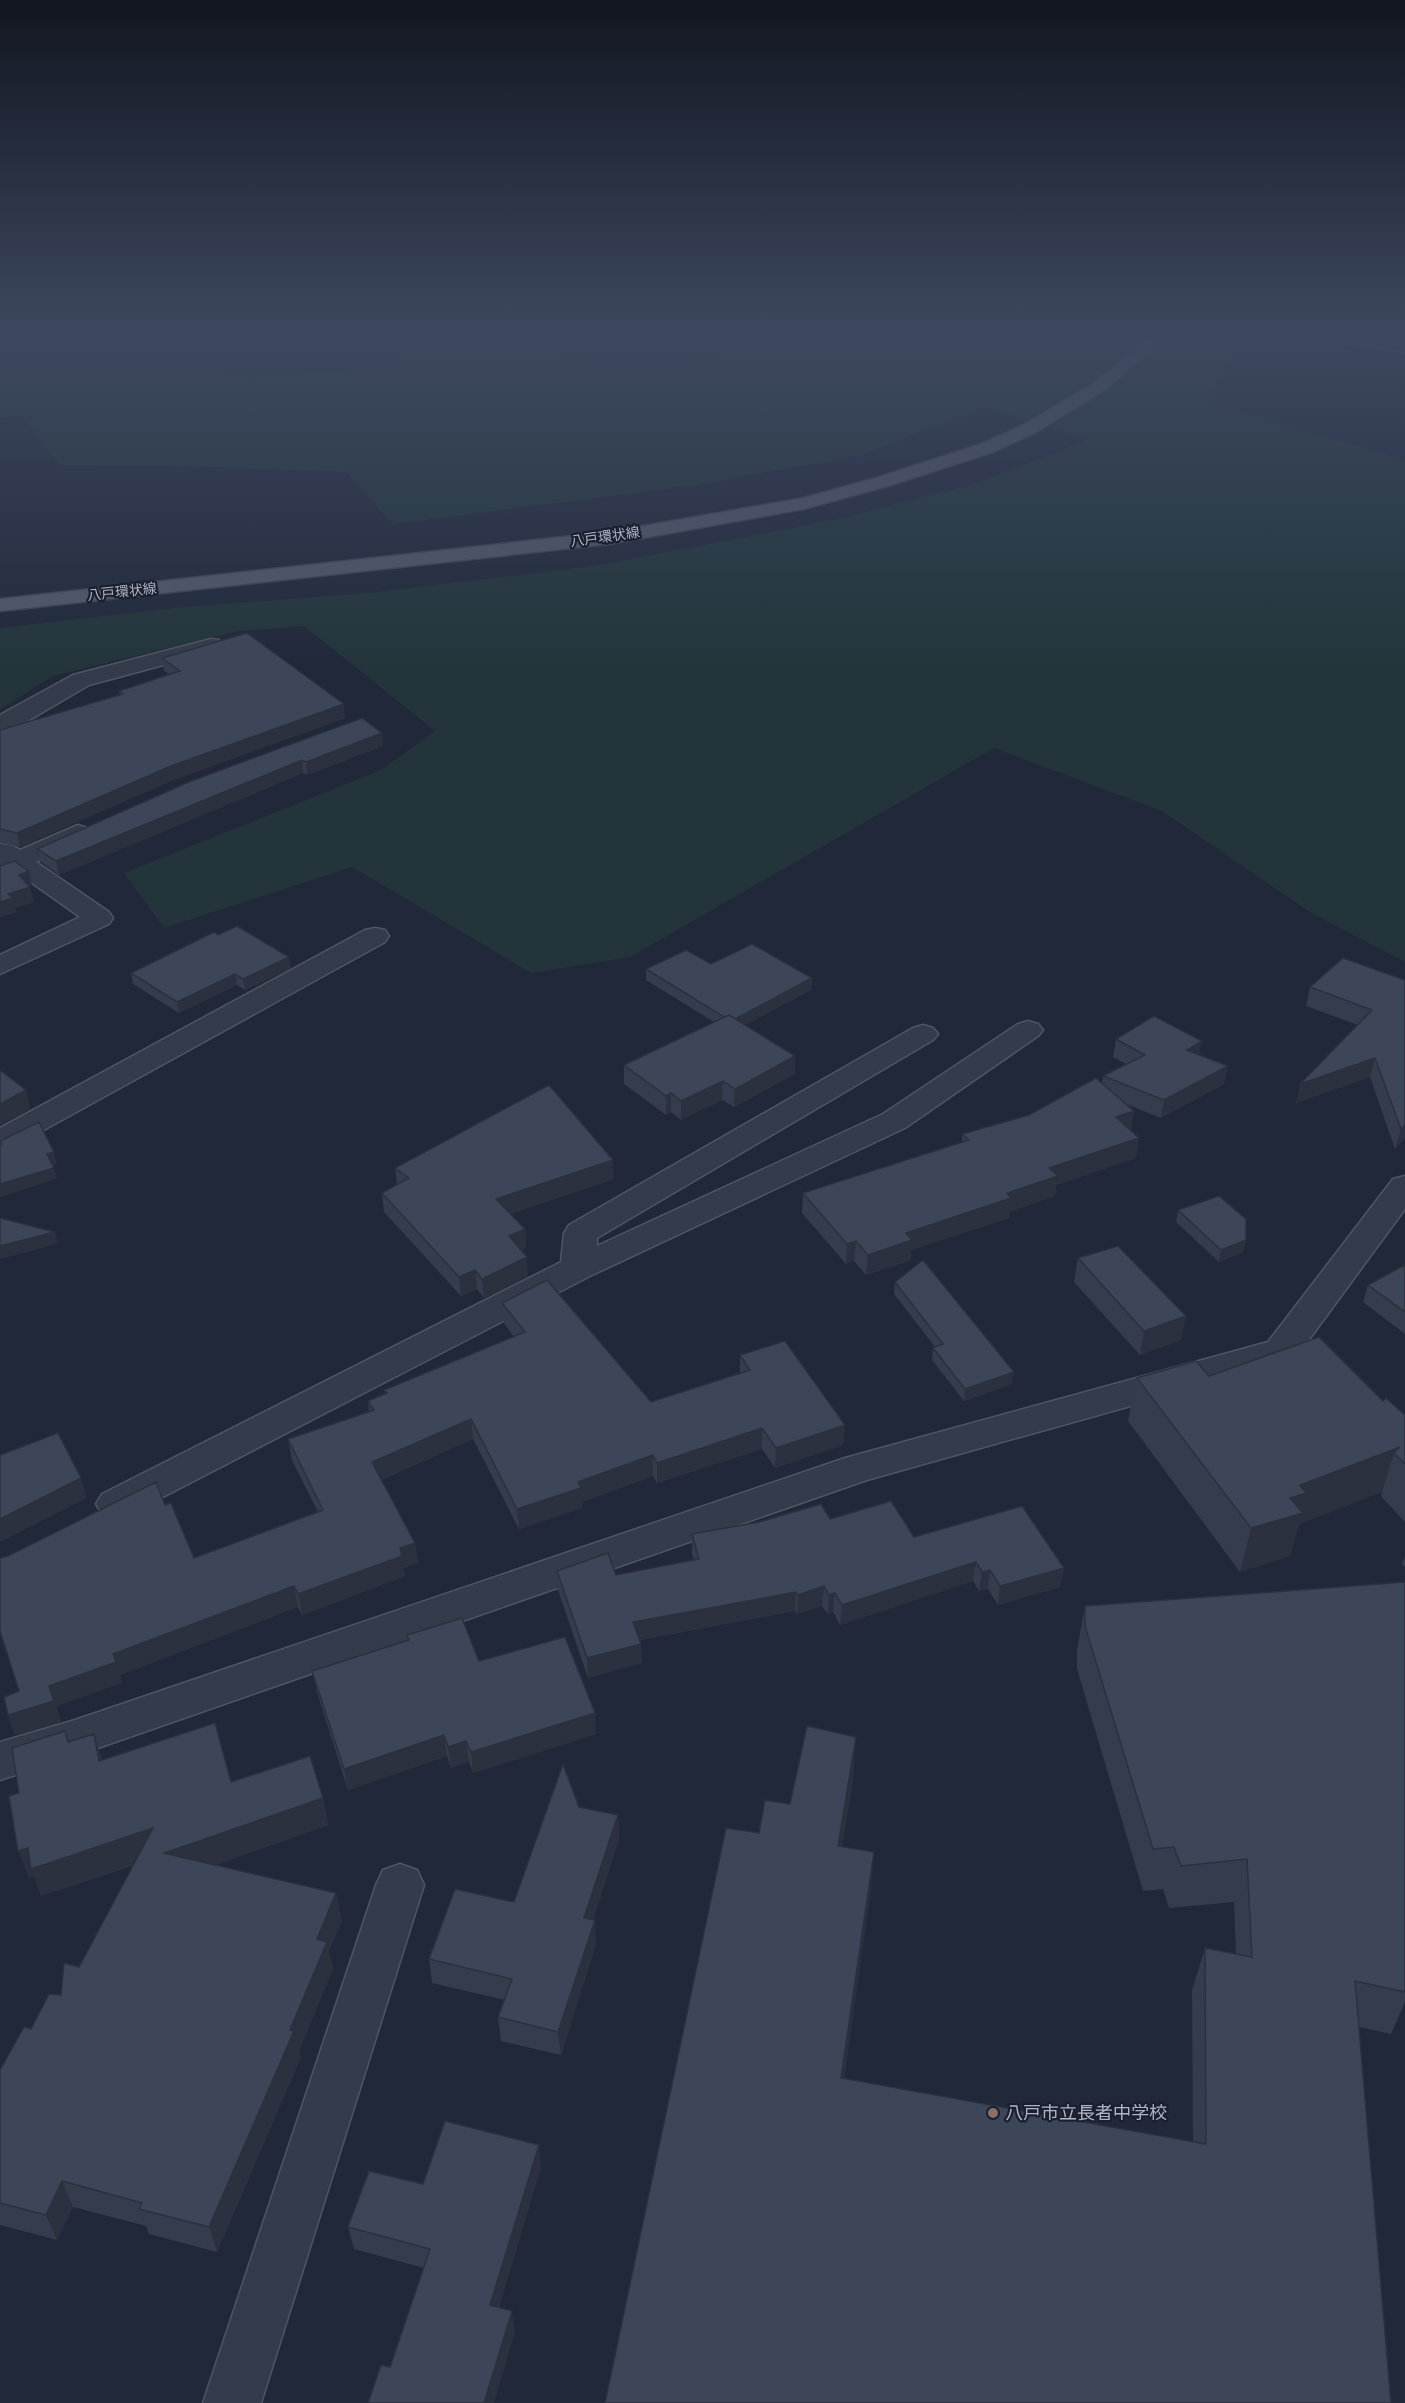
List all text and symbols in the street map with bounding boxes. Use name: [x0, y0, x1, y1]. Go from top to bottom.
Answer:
street label: 八戸環状線: [569, 524, 641, 550]
street label: 八戸環状線: [86, 580, 158, 604]
place label: 八戸市立長者中学校: [1005, 2102, 1167, 2124]
marker: 八戸市立長者中学校: [986, 2106, 1000, 2120]

